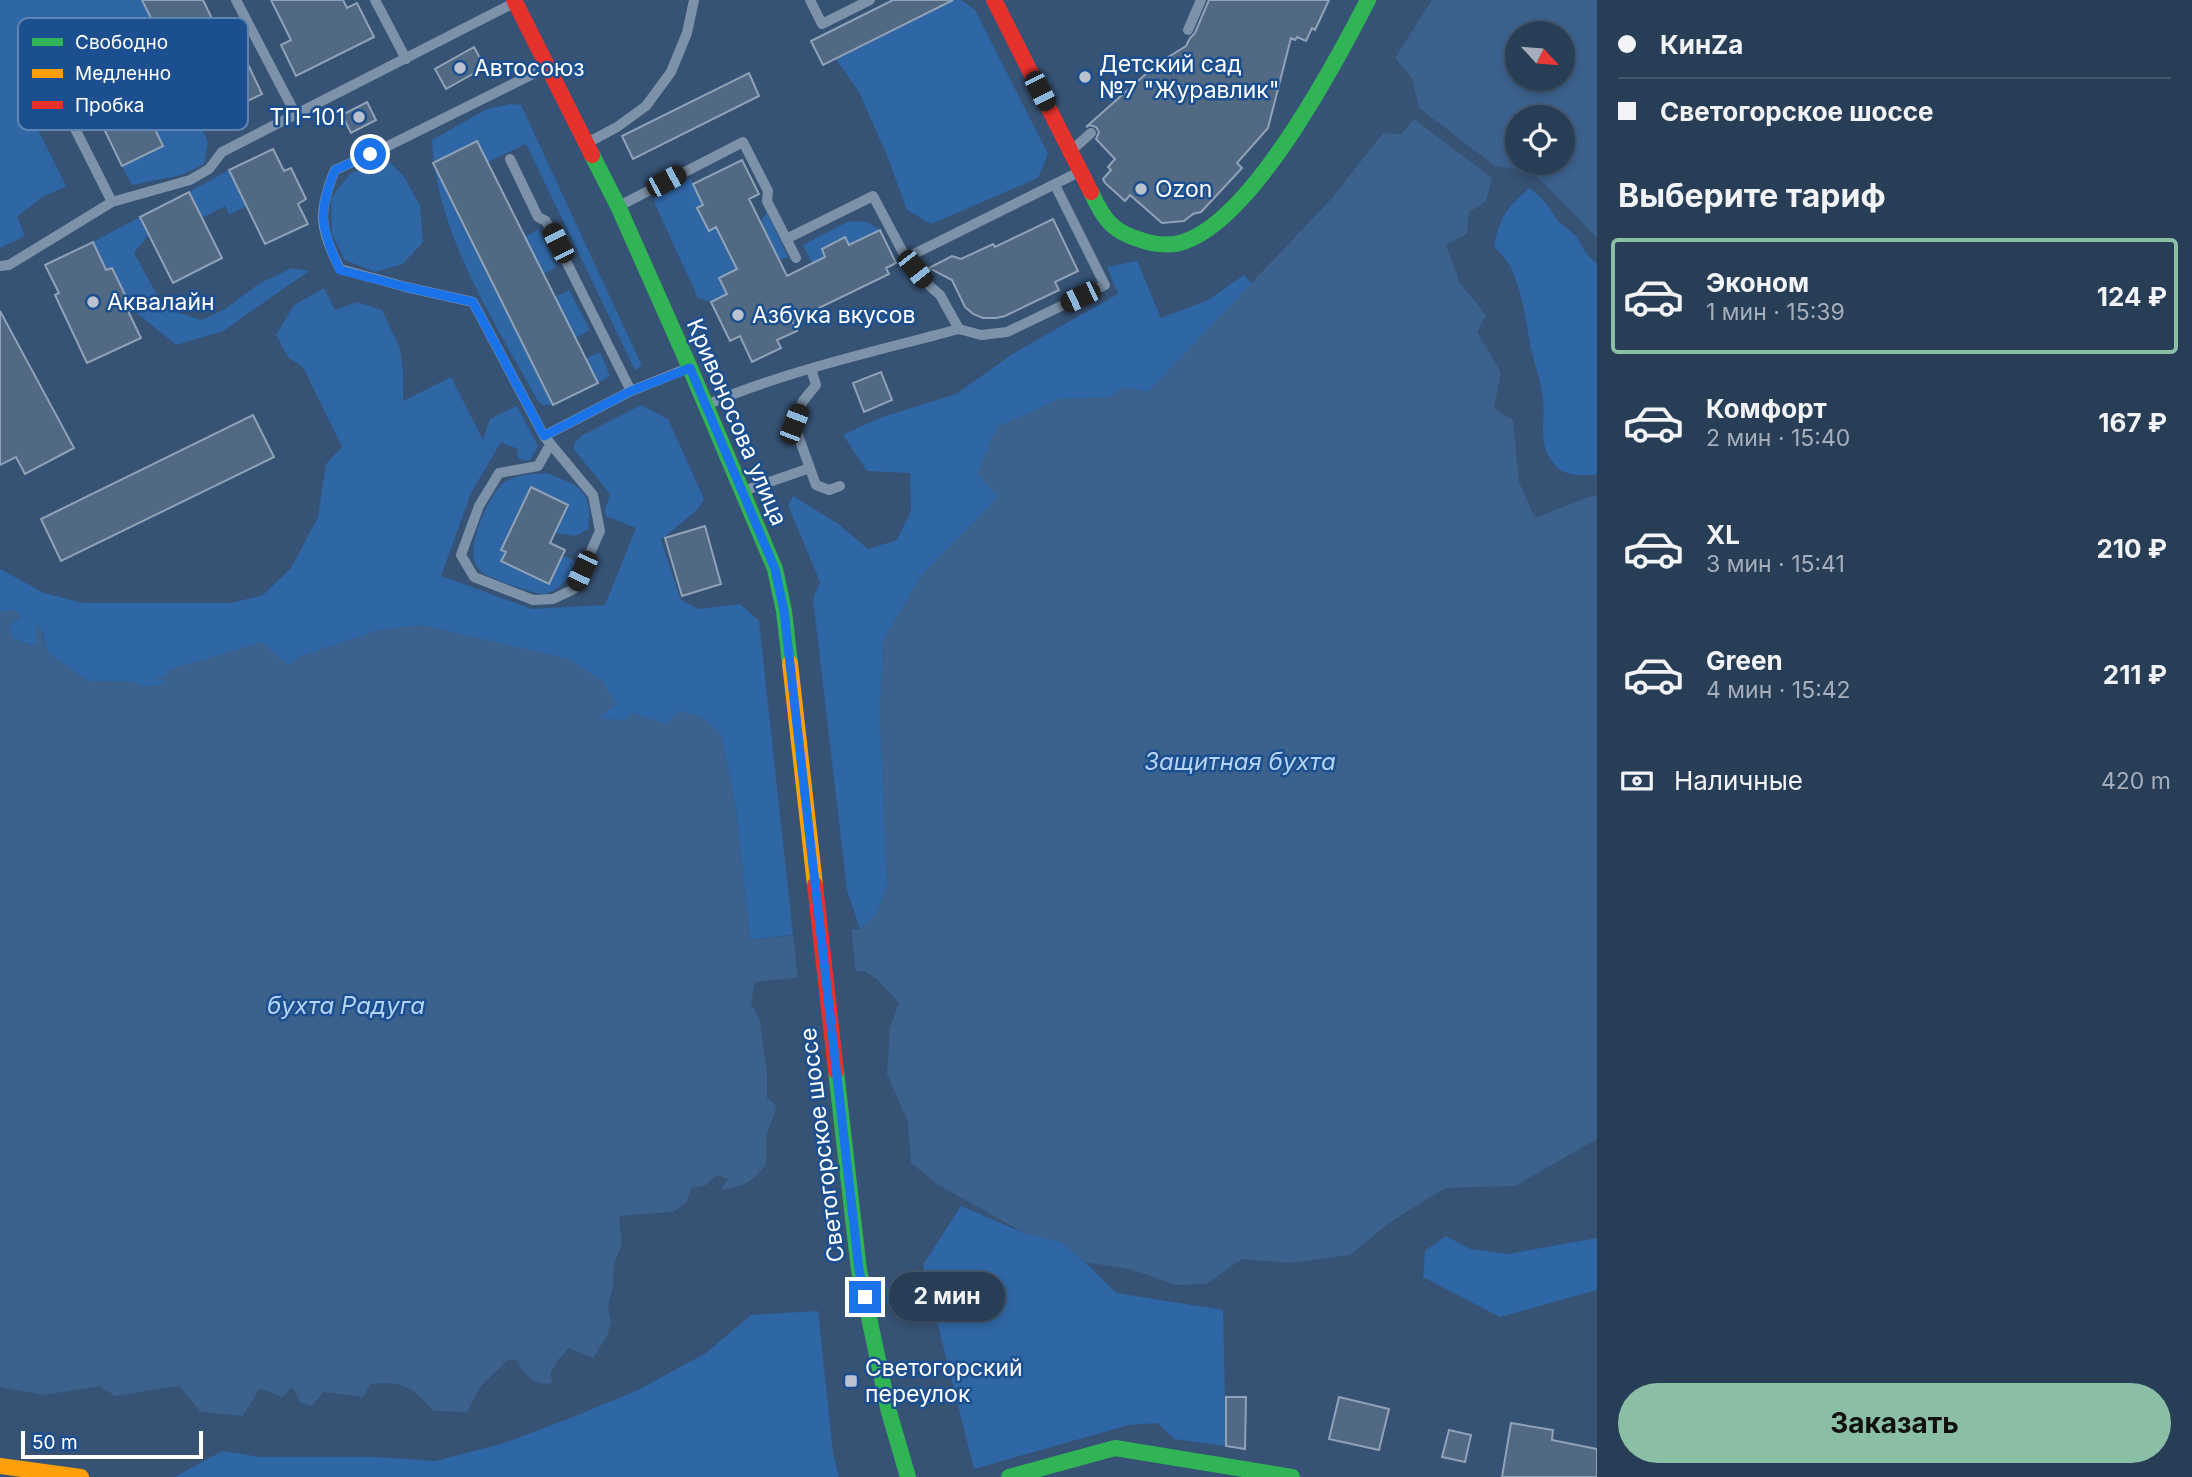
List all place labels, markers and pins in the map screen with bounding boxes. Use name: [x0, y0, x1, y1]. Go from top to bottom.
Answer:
place label: Детский сад №7 "Журавлик": [1099, 50, 1280, 104]
place label: Автосоюз: [474, 54, 585, 82]
marker: Автосоюз: [452, 60, 468, 76]
marker: Детский сад №7 "Журавлик": [1077, 69, 1093, 85]
place label: ТП-101: [269, 103, 345, 131]
marker: ТП-101: [351, 109, 367, 125]
place label: Ozon: [1155, 175, 1212, 203]
marker: Ozon: [1133, 181, 1149, 197]
place label: Аквалайн: [107, 288, 215, 316]
marker: Аквалайн: [85, 294, 101, 310]
place label: Азбука вкусов: [752, 301, 916, 329]
marker: Азбука вкусов: [730, 307, 746, 323]
place label: Светогорский переулок: [865, 1354, 1023, 1408]
marker: Светогорский переулок: [843, 1373, 859, 1389]

